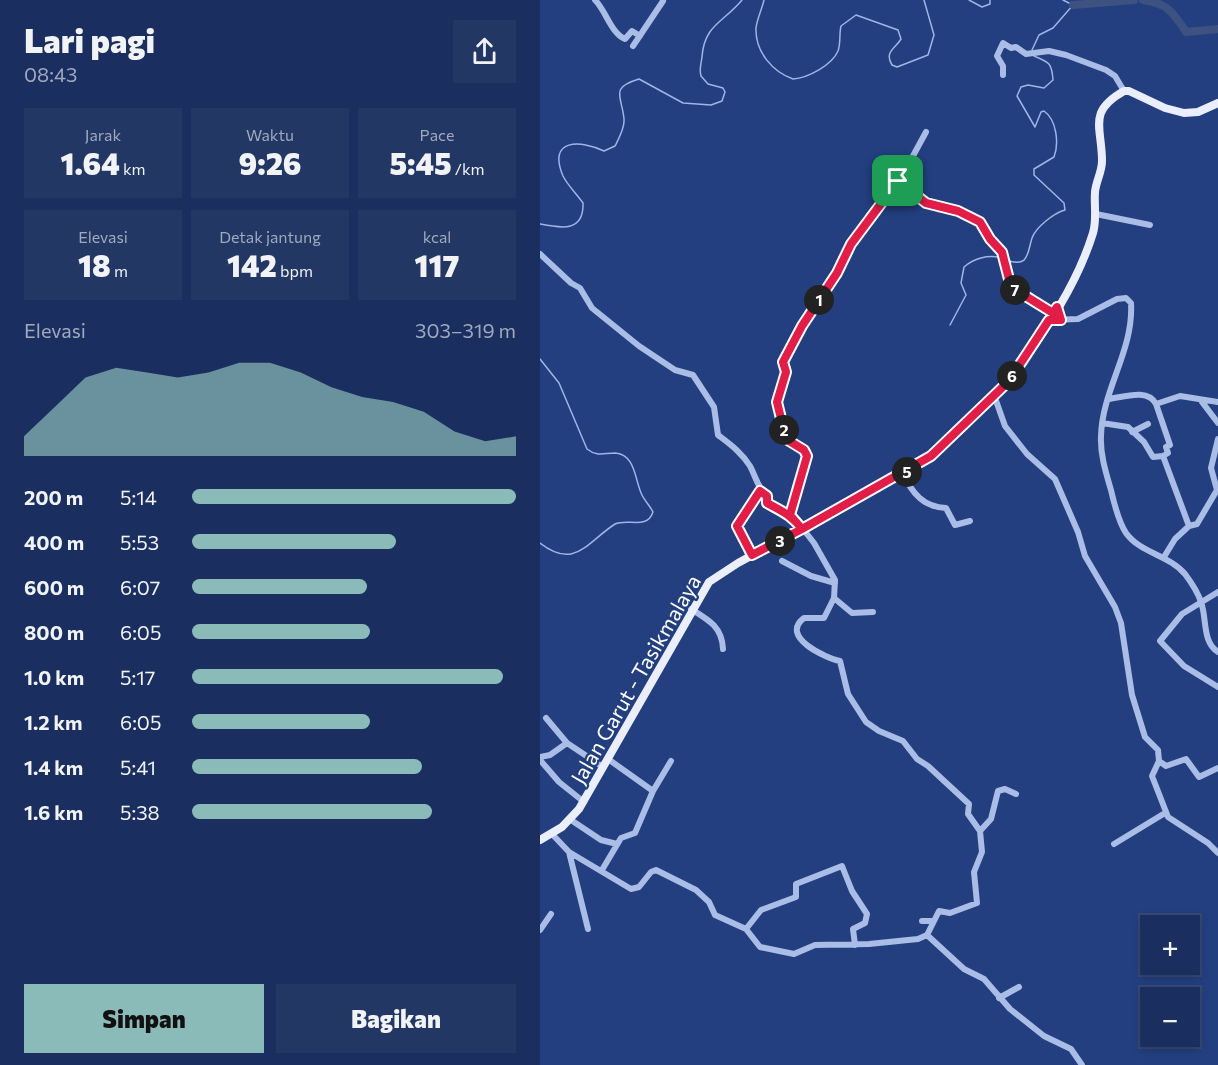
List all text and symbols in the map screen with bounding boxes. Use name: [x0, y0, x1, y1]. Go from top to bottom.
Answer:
text: Lari pagi: [24, 19, 155, 60]
button: share: [453, 20, 516, 83]
text: 08:43: [24, 62, 77, 86]
text: Jarak: [85, 125, 121, 144]
text: Waktu: [246, 125, 294, 144]
text: Pace: [420, 125, 454, 144]
text: 1.64: [60, 144, 120, 181]
text: 9:26: [239, 144, 301, 181]
text: 5:45: [389, 144, 452, 181]
pin: [872, 155, 923, 206]
text: km: [120, 159, 146, 178]
text: /km: [452, 159, 485, 178]
icon: arrive: [881, 164, 914, 197]
text: Elevasi: [78, 227, 128, 246]
text: Detak jantung: [219, 227, 321, 246]
text: kcal: [423, 227, 451, 246]
text: 18: [78, 246, 111, 283]
text: 142: [227, 246, 277, 283]
text: 117: [415, 246, 459, 283]
text: m: [111, 261, 128, 280]
text: bpm: [277, 261, 313, 280]
pin: 7: [1000, 275, 1030, 305]
text: 7: [1011, 280, 1019, 299]
pin: 1: [804, 285, 834, 315]
text: 1: [815, 290, 823, 309]
text: Elevasi: [24, 318, 86, 342]
text: 303–319 m: [415, 318, 516, 342]
pin: 6: [997, 361, 1027, 391]
text: 6: [1007, 366, 1017, 385]
pin: 2: [769, 415, 799, 445]
text: 2: [779, 420, 789, 439]
pin: 5: [892, 457, 922, 487]
text: 5: [902, 462, 912, 481]
text: 200 m: [24, 485, 83, 509]
text: 5:14: [120, 485, 157, 509]
pin: 3: [765, 526, 795, 556]
text: 400 m: [24, 530, 84, 554]
text: 5:53: [120, 530, 159, 554]
text: 3: [775, 531, 785, 550]
street label: Jalan Garut - Tasikmalaya: [565, 570, 705, 788]
text: 600 m: [24, 575, 84, 599]
text: 6:07: [120, 575, 160, 599]
text: 800 m: [24, 620, 84, 644]
text: 6:05: [120, 620, 161, 644]
text: 1.0 km: [24, 665, 84, 689]
text: 5:17: [120, 665, 155, 689]
text: 1.2 km: [24, 710, 82, 734]
text: 6:05: [120, 710, 161, 734]
text: 1.4 km: [24, 755, 83, 779]
text: 5:41: [120, 755, 156, 779]
text: 1.6 km: [24, 800, 83, 824]
text: 5:38: [120, 800, 160, 824]
map controls: [1140, 915, 1200, 1047]
button: +: [1140, 915, 1200, 975]
button: Simpan: [24, 984, 264, 1053]
button: Bagikan: [276, 984, 516, 1053]
button: −: [1140, 987, 1200, 1047]

